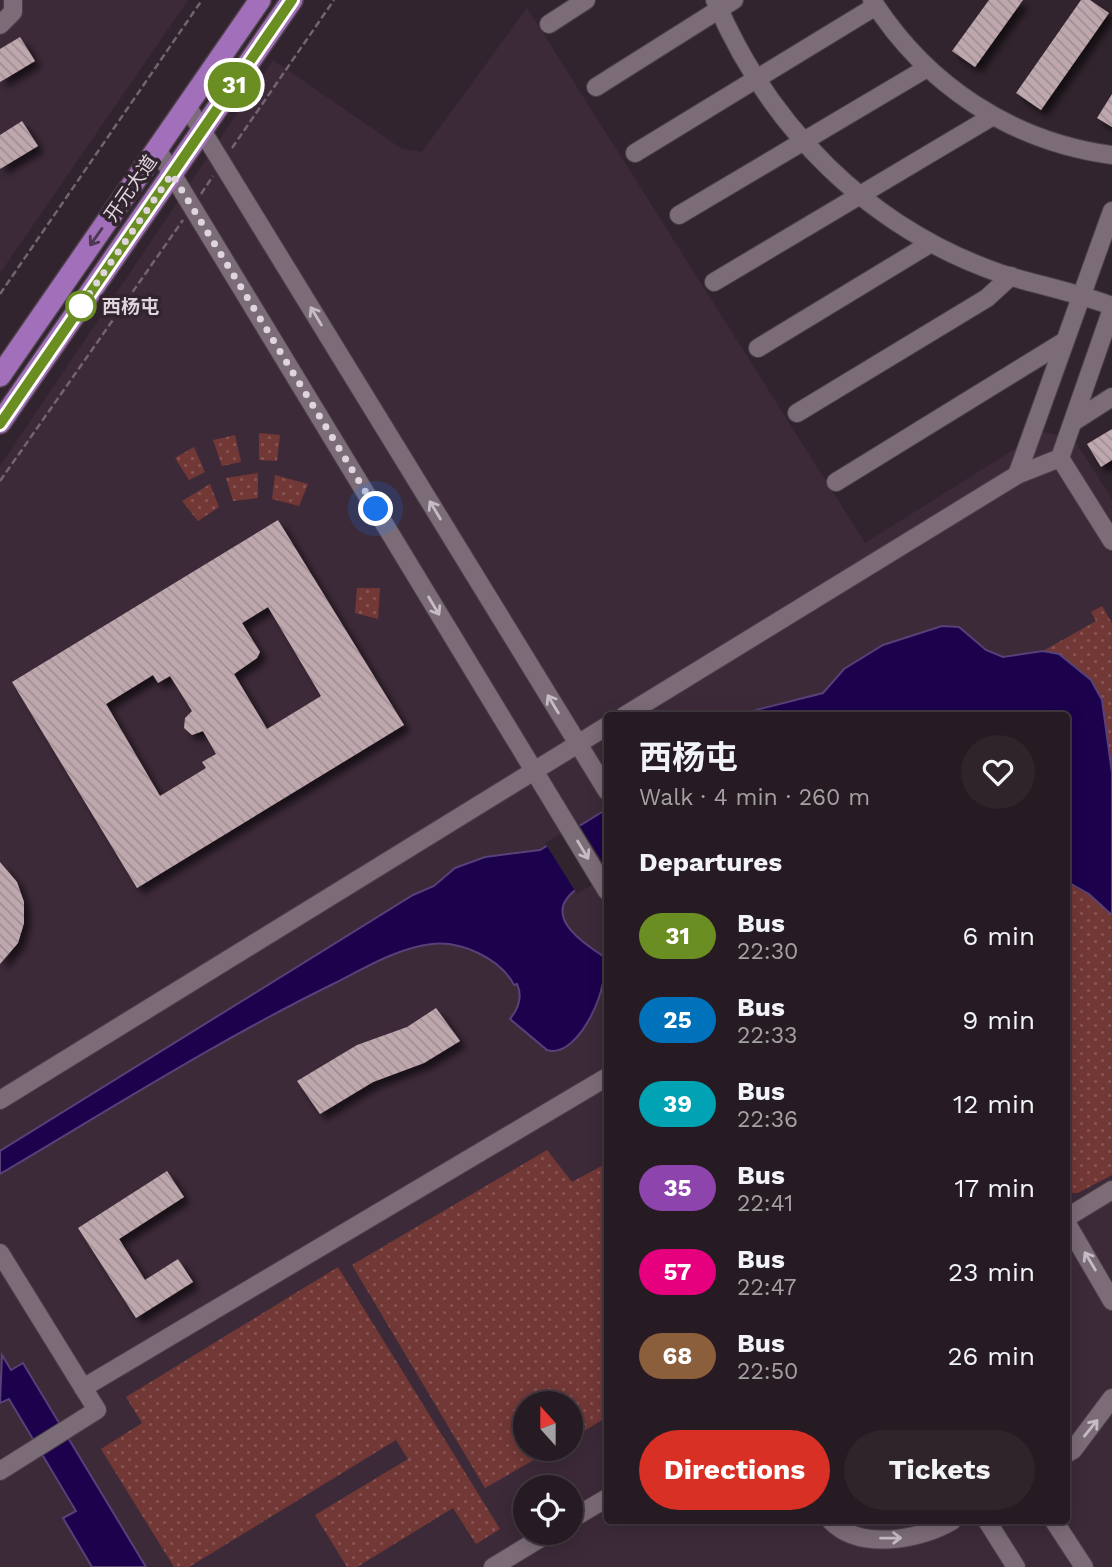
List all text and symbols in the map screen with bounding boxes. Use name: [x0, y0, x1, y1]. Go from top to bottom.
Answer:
line badge: 31: [202, 62, 266, 108]
text: 31: [222, 71, 246, 99]
street label: 开元大道: [99, 151, 162, 226]
one-way arrow: [89, 227, 103, 247]
marker: 西杨屯: [66, 291, 96, 321]
place label: 西杨屯: [102, 295, 159, 318]
one-way arrow: [308, 307, 322, 327]
your location: [358, 491, 393, 526]
one-way arrow: [427, 501, 441, 521]
one-way arrow: [427, 595, 441, 615]
one-way arrow: [546, 695, 560, 715]
button: heart: [961, 735, 1035, 809]
text: 西杨屯: [639, 738, 738, 777]
text: Walk · 4 min · 260 m: [639, 784, 870, 811]
one-way arrow: [576, 840, 590, 860]
text: Departures: [639, 847, 782, 877]
text: Bus: [737, 908, 785, 938]
text: 6 min: [963, 921, 1035, 951]
text: 31: [665, 922, 690, 950]
text: 22:30: [737, 938, 798, 965]
text: Bus: [737, 992, 785, 1022]
text: 9 min: [962, 1005, 1035, 1035]
text: 25: [663, 1006, 692, 1034]
text: 22:33: [737, 1022, 797, 1049]
text: Bus: [737, 1076, 785, 1106]
text: 12 min: [953, 1089, 1035, 1119]
text: 39: [663, 1090, 692, 1118]
text: 22:36: [737, 1106, 798, 1133]
text: Bus: [737, 1160, 785, 1190]
text: 17 min: [954, 1173, 1035, 1203]
text: 35: [663, 1174, 692, 1202]
text: 22:41: [737, 1190, 793, 1217]
text: Bus: [737, 1244, 785, 1274]
one-way arrow: [1083, 1251, 1097, 1271]
text: 23 min: [948, 1257, 1035, 1287]
text: 57: [664, 1258, 691, 1286]
text: 22:47: [737, 1274, 796, 1301]
text: Bus: [737, 1328, 785, 1358]
text: 26 min: [947, 1341, 1035, 1371]
text: 68: [663, 1342, 692, 1370]
text: 22:50: [737, 1358, 798, 1385]
north arrow: [513, 1391, 583, 1461]
map controls: [513, 1391, 583, 1545]
one-way arrow: [1083, 1419, 1099, 1437]
button: Directions: [639, 1430, 830, 1510]
button: Tickets: [844, 1430, 1035, 1510]
button: locate: [513, 1475, 583, 1545]
one-way arrow: [879, 1531, 902, 1544]

